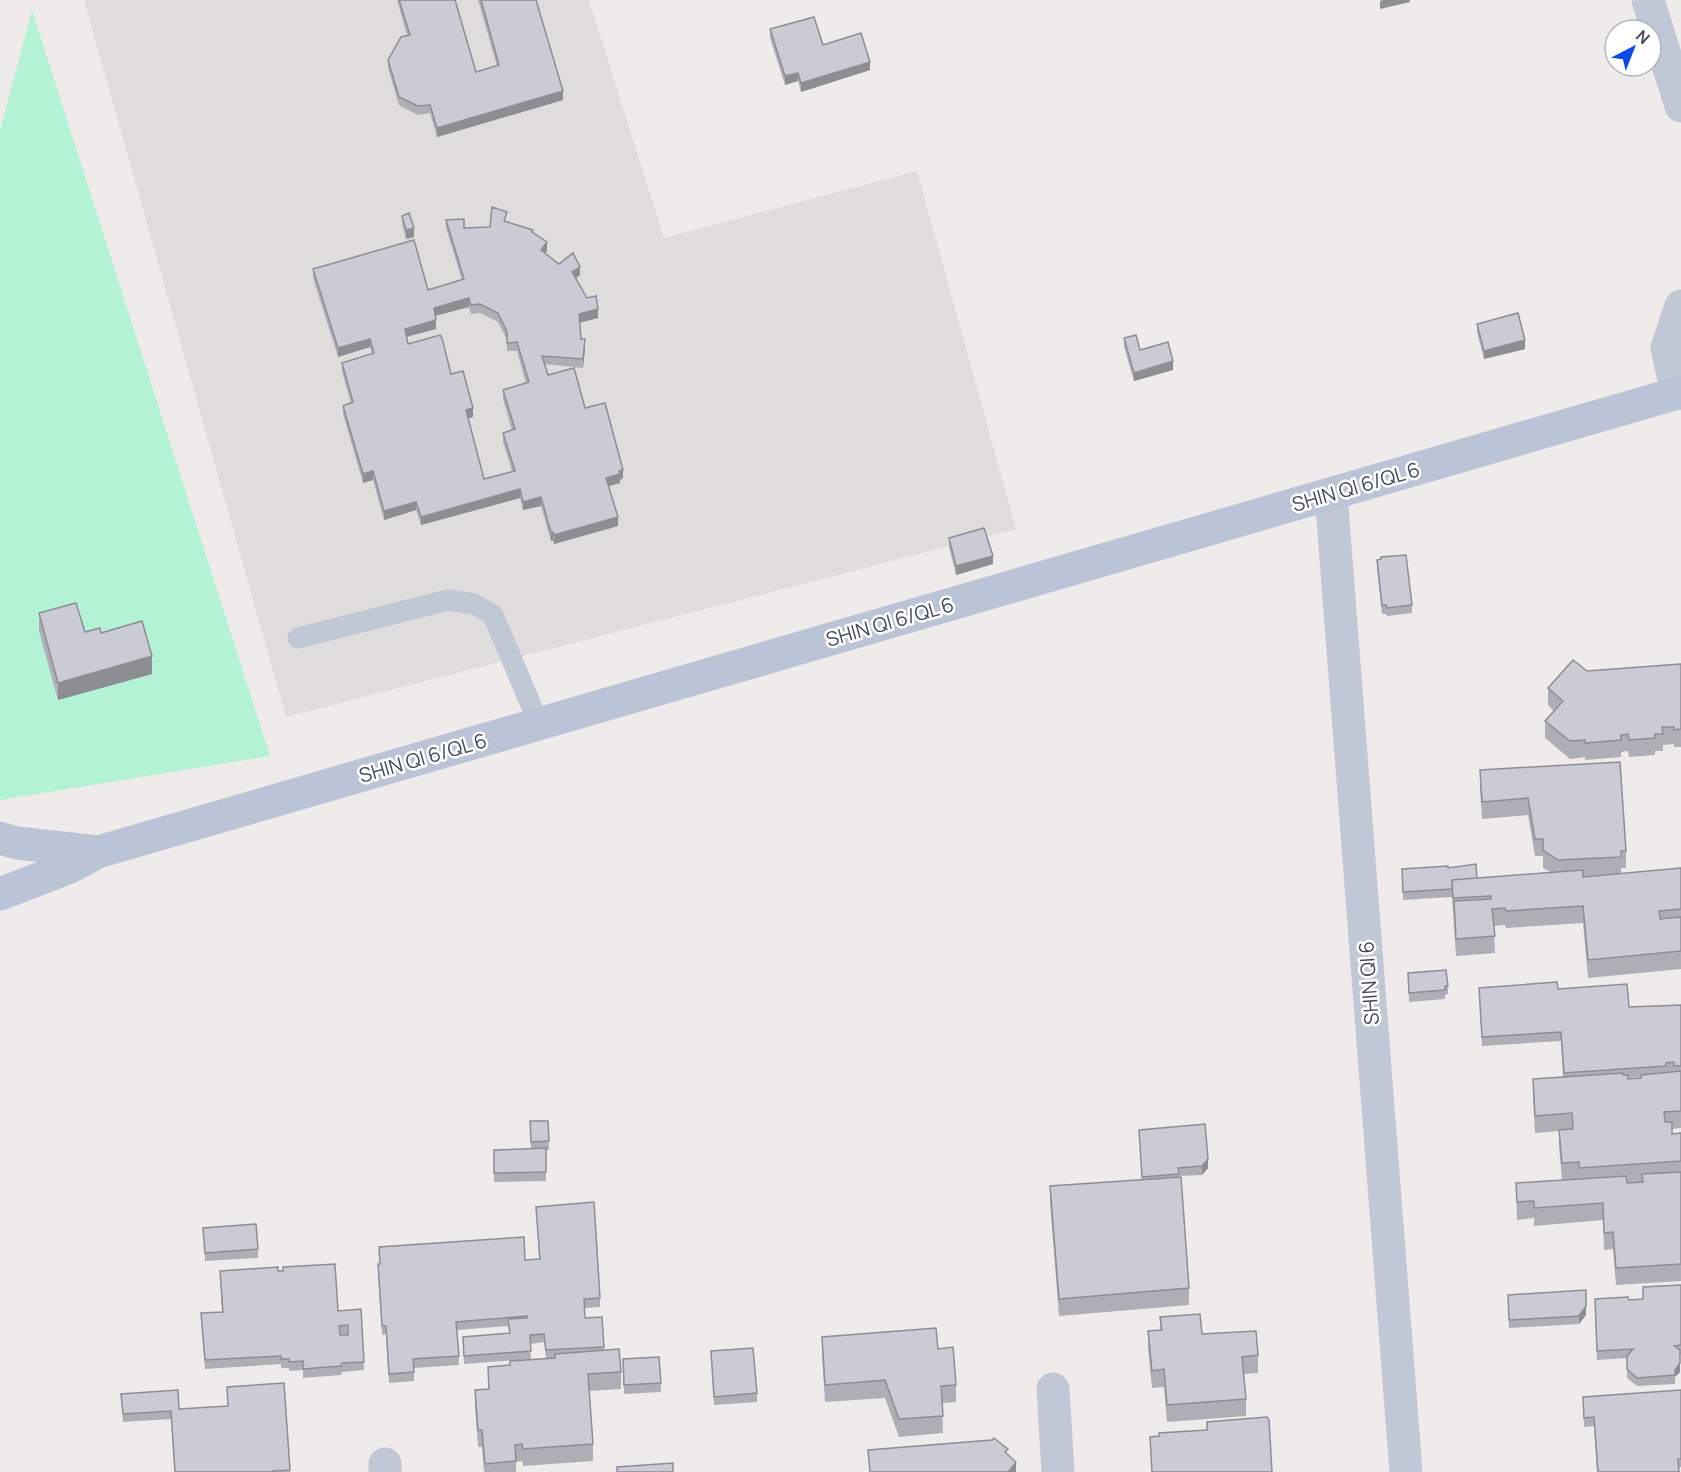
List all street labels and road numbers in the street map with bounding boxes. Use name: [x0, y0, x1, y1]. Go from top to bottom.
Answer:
street label: SHIN QI 6/QL 6: [1289, 455, 1423, 518]
street label: SHIN QI 6/QL 6: [823, 590, 957, 653]
street label: SHIN QI 6/QL 6: [356, 726, 490, 789]
street label: SHIN QI 6: [1352, 940, 1385, 1026]

